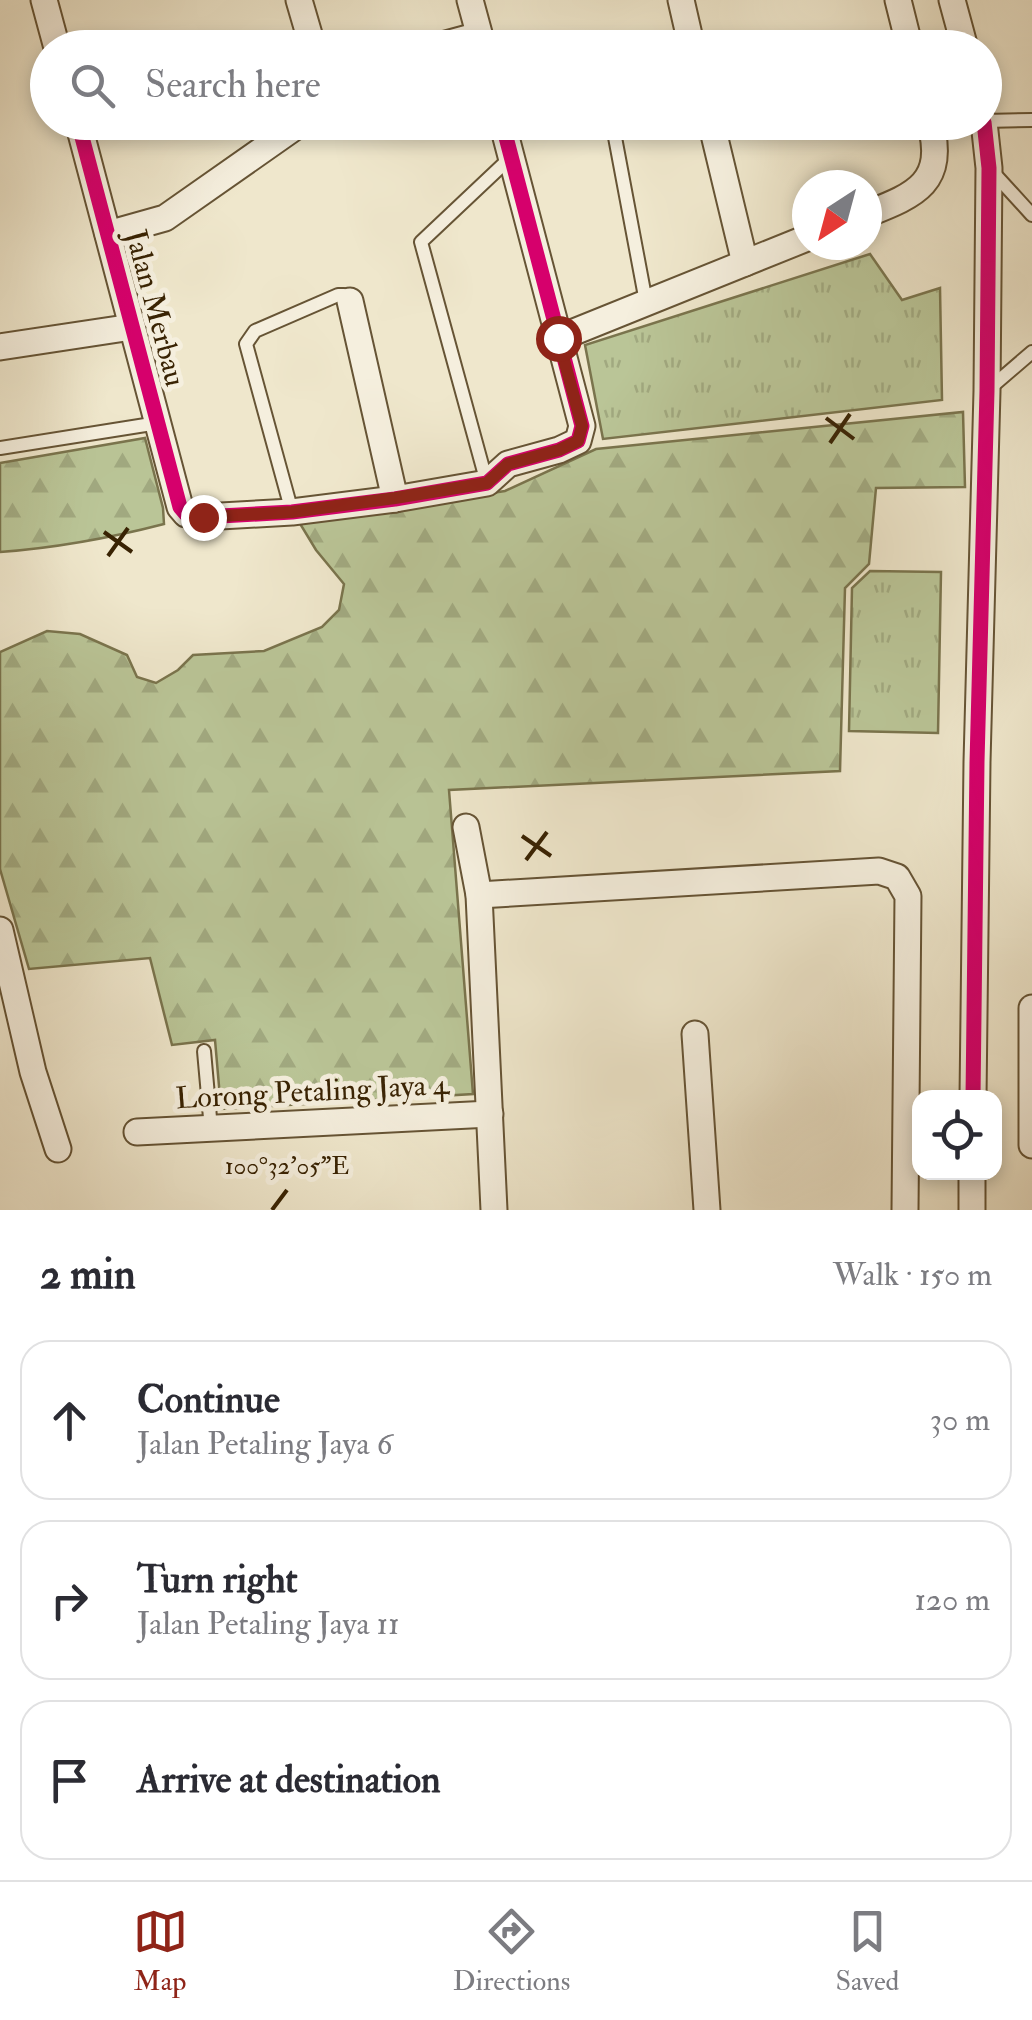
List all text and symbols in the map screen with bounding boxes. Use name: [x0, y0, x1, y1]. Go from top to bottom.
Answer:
search box: [30, 30, 1002, 140]
icon: search: [65, 58, 120, 113]
text: Search here: [145, 61, 321, 109]
north arrow: [792, 170, 882, 260]
street label: Jalan Merbau: [117, 225, 194, 390]
route start: [536, 316, 582, 362]
route end: [181, 495, 227, 541]
street label: Lorong Petaling Jaya 4: [175, 1066, 451, 1117]
map controls: [912, 1090, 1002, 1180]
button: locate: [912, 1090, 1002, 1180]
text: 100°32'05"E: [225, 1151, 349, 1182]
text: 2 min: [40, 1249, 136, 1301]
text: Walk · 150 m: [833, 1255, 992, 1295]
text: Continue: [137, 1376, 280, 1424]
icon: ahead: [42, 1393, 97, 1448]
text: 30 m: [930, 1400, 990, 1440]
text: Jalan Petaling Jaya 6: [137, 1424, 393, 1464]
text: Turn right: [137, 1556, 298, 1604]
icon: right: [42, 1573, 97, 1628]
text: 120 m: [914, 1580, 990, 1620]
text: Jalan Petaling Jaya 11: [137, 1604, 399, 1644]
icon: arrive: [42, 1753, 97, 1808]
text: Arrive at destination: [137, 1756, 441, 1804]
tab: Map: [133, 1904, 188, 1999]
tab: Directions: [453, 1904, 570, 1999]
tab: Saved: [835, 1904, 899, 1999]

